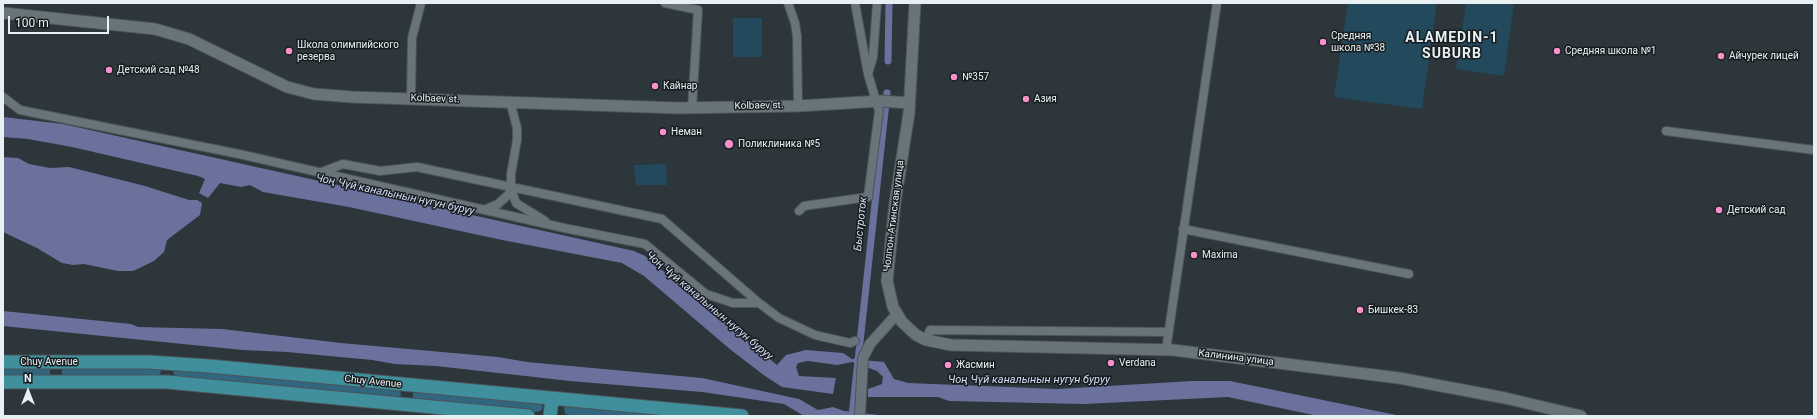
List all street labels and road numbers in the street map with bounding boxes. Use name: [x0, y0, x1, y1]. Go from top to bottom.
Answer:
street label: Kolbaev st.: [410, 92, 460, 106]
street label: Kolbaev st.: [734, 100, 784, 112]
street label: Чолпон-Атинская улица: [881, 160, 907, 272]
street label: Калинина улица: [1198, 347, 1274, 369]
street label: Chuy Avenue: [20, 356, 78, 368]
street label: Chuy Avenue: [344, 373, 402, 391]

